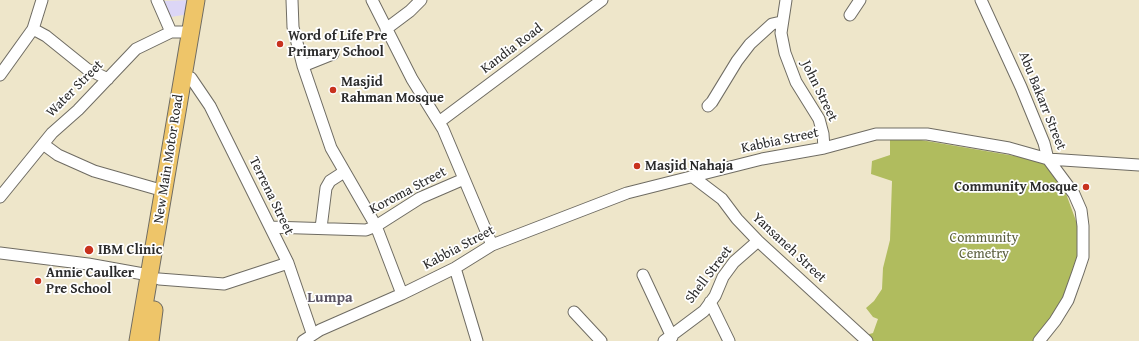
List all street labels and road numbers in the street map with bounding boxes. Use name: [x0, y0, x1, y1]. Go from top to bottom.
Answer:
street label: Kandia Road: [478, 20, 546, 78]
street label: Abu Bakarr Street: [1015, 49, 1069, 153]
street label: Water Street: [43, 57, 107, 121]
street label: John Street: [797, 58, 841, 124]
street label: New Main Motor Road: [150, 93, 188, 225]
street label: Kabbia Street: [740, 125, 820, 157]
street label: Terrena Street: [245, 154, 297, 238]
street label: Koroma Street: [367, 164, 449, 218]
street label: Yansaneh Street: [749, 209, 829, 287]
street label: Kabbia Street: [420, 222, 498, 274]
street label: Shell Street: [682, 243, 736, 307]

